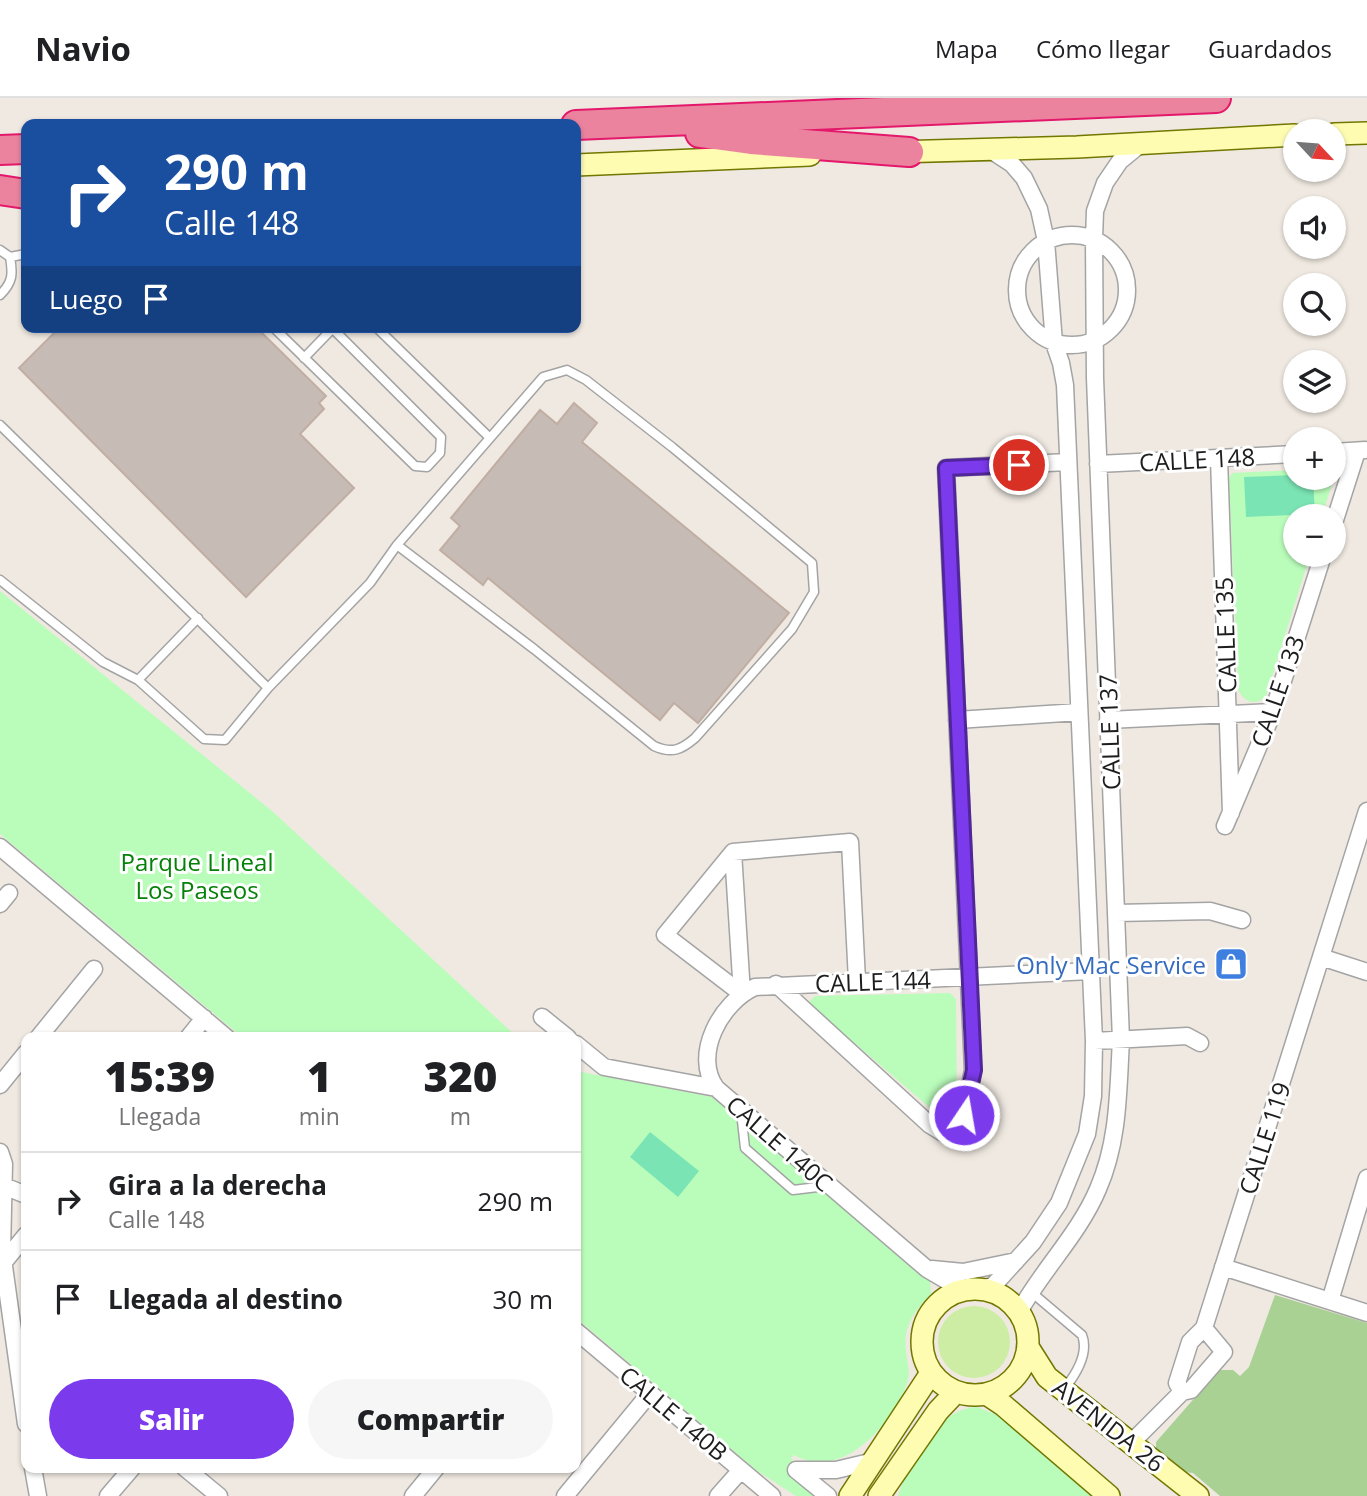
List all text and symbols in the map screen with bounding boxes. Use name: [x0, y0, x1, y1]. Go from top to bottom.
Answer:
text: Navio: [35, 26, 131, 71]
text: Mapa: [935, 32, 998, 65]
text: Cómo llegar: [1036, 32, 1170, 65]
text: Guardados: [1208, 32, 1332, 65]
north arrow: [1283, 119, 1346, 182]
map controls: [1283, 119, 1346, 567]
text: 290 m: [164, 138, 309, 204]
icon: right: [49, 147, 140, 238]
button: sound: [1283, 196, 1346, 259]
text: Calle 148: [164, 201, 299, 244]
button: search: [1283, 273, 1346, 336]
icon: arrive: [137, 280, 175, 318]
text: Luego: [49, 281, 123, 317]
button: layers: [1283, 350, 1346, 413]
button: +: [1283, 427, 1346, 490]
pin: [989, 435, 1049, 495]
street label: CALLE 148: [1138, 439, 1256, 479]
icon: arrive: [1000, 446, 1038, 484]
button: −: [1283, 504, 1346, 567]
street label: CALLE 135: [1206, 576, 1244, 694]
street label: CALLE 133: [1243, 631, 1311, 751]
street label: CALLE 137: [1090, 673, 1128, 791]
park label: Parque Lineal Los Paseos: [121, 845, 273, 906]
shop icon: Only Mac Service: [1212, 945, 1250, 983]
place label: Only Mac Service: [1016, 948, 1206, 981]
street label: CALLE 144: [814, 962, 932, 1000]
text: 15:39: [105, 1047, 215, 1104]
text: 1: [307, 1047, 332, 1104]
text: 320: [424, 1047, 497, 1104]
position arrow: [927, 1078, 1001, 1152]
street label: CALLE 119: [1230, 1078, 1298, 1198]
street label: CALLE 140C: [720, 1088, 840, 1198]
text: Llegada: [118, 1100, 201, 1132]
text: min: [299, 1100, 340, 1132]
text: m: [450, 1100, 471, 1132]
text: Gira a la derecha: [108, 1167, 327, 1203]
icon: right: [49, 1182, 87, 1220]
text: 290 m: [478, 1183, 553, 1219]
text: Calle 148: [108, 1203, 205, 1235]
icon: arrive: [49, 1280, 87, 1318]
text: Llegada al destino: [108, 1281, 343, 1317]
text: 30 m: [492, 1281, 553, 1317]
street label: CALLE 140B: [613, 1358, 735, 1468]
street label: AVENIDA 26: [1046, 1371, 1172, 1479]
button: Salir: [49, 1379, 294, 1459]
button: Compartir: [308, 1379, 553, 1459]

